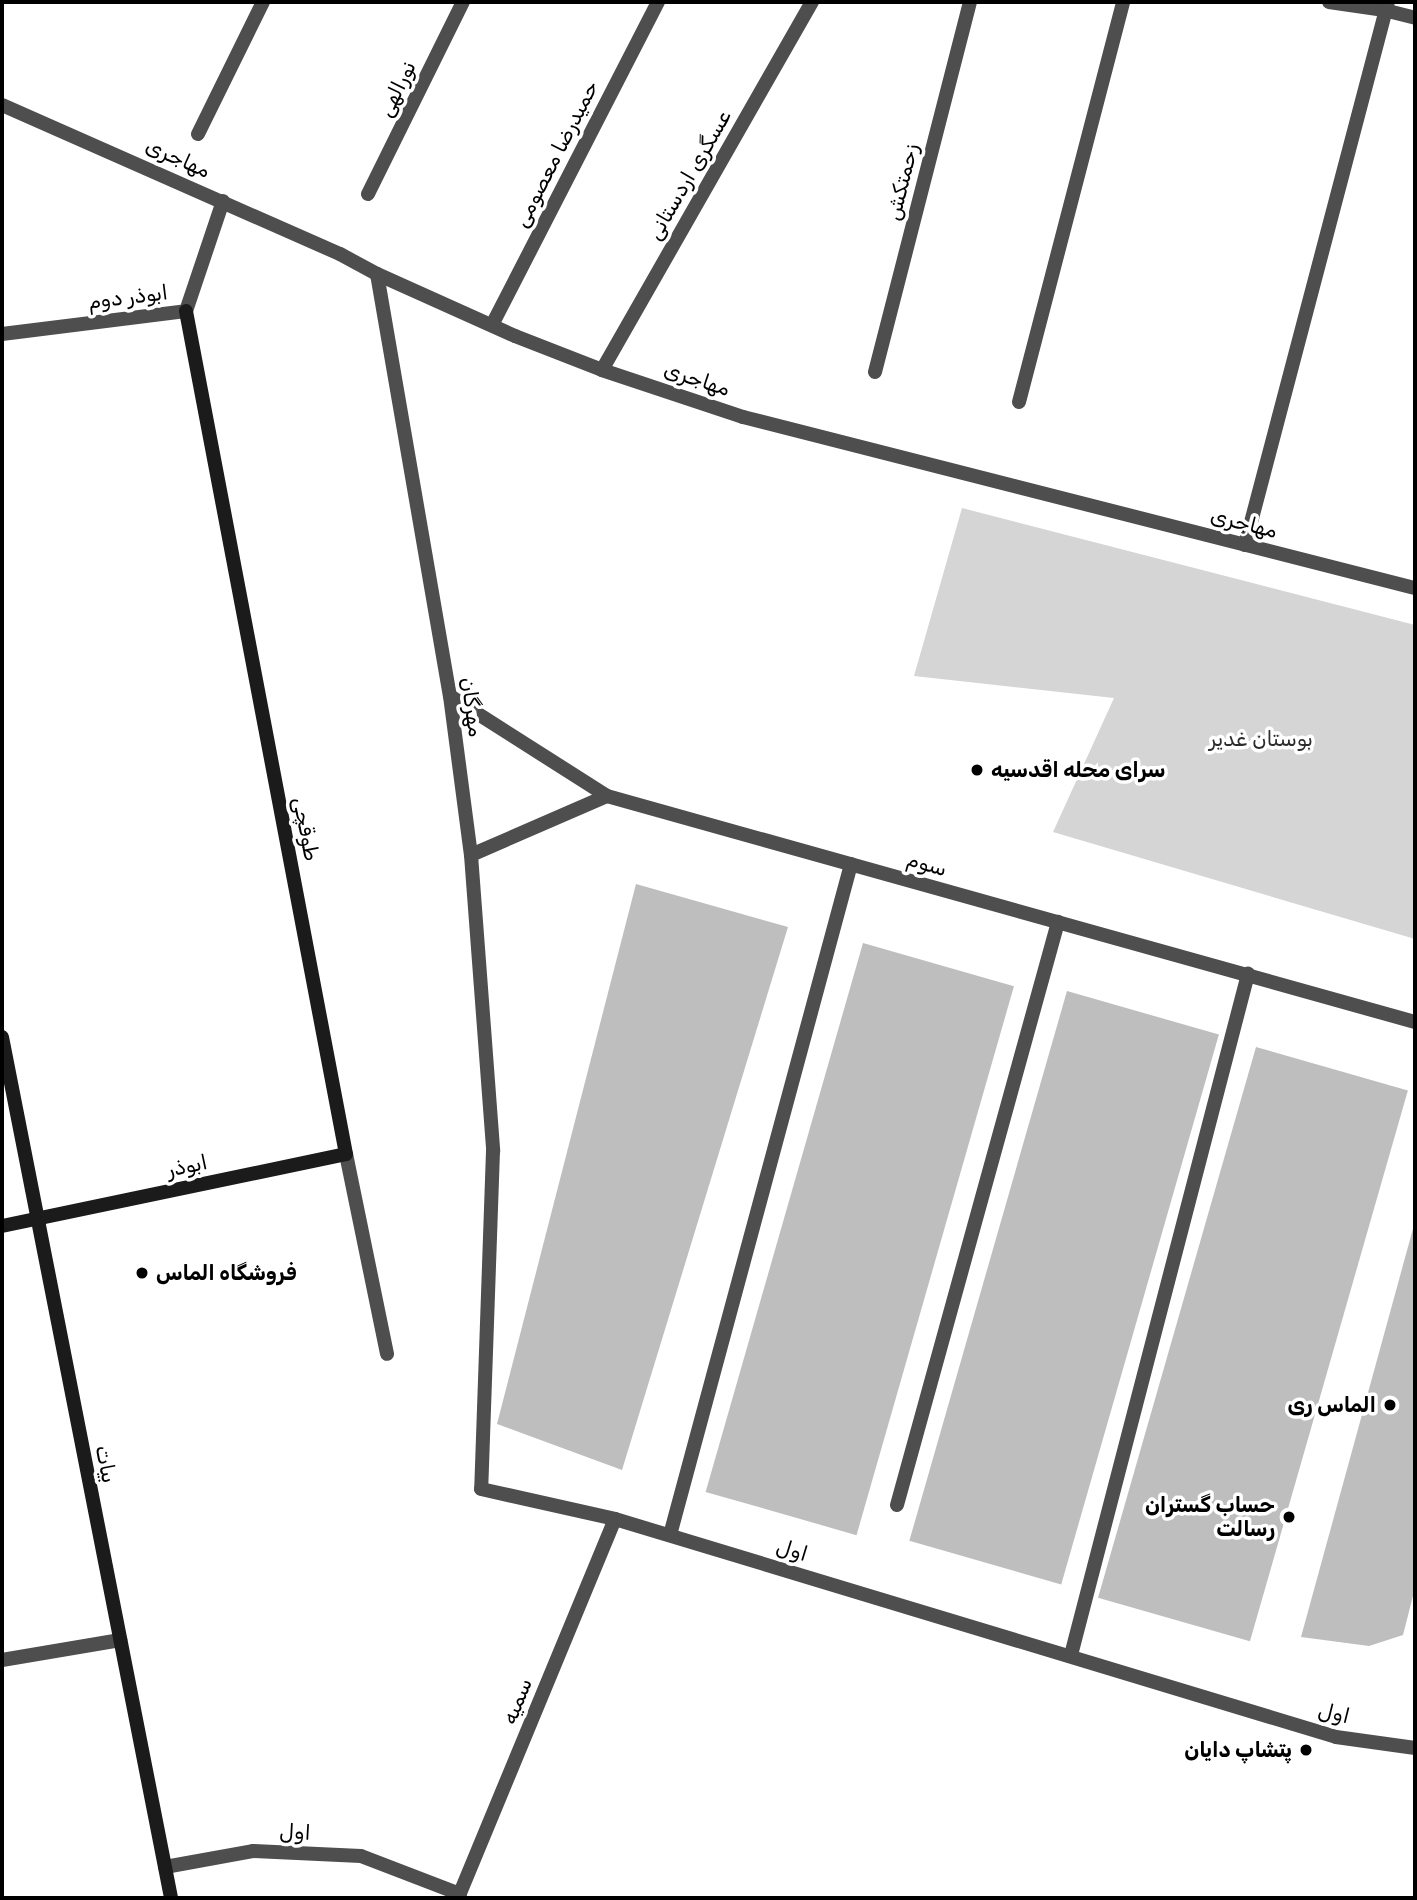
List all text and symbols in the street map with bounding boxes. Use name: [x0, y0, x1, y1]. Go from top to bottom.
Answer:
street label: نورالهی: [373, 57, 421, 121]
street label: حمیدرضا معصومی: [508, 76, 604, 232]
street label: عسگری اردستانی: [642, 106, 736, 244]
street label: مهاجری: [142, 133, 214, 183]
street label: زحمتکش: [880, 141, 924, 223]
street label: ابوذر دوم: [87, 280, 169, 314]
street label: مهاجری: [661, 356, 733, 402]
street label: مهاجری: [1208, 503, 1280, 543]
street label: مهرگان: [455, 675, 489, 739]
park label: بوستان غدیر: [1209, 726, 1313, 752]
place label: سرای محله اقدسیه: [991, 757, 1165, 783]
marker: سرای محله اقدسیه: [969, 762, 985, 778]
street label: طوقچی: [287, 795, 325, 863]
street label: سوم: [904, 846, 950, 882]
street label: ابوذر: [164, 1149, 210, 1183]
place label: فروشگاه الماس: [156, 1260, 297, 1286]
marker: فروشگاه الماس: [134, 1265, 150, 1281]
place label: الماس ری: [1287, 1392, 1376, 1418]
marker: الماس ری: [1382, 1397, 1398, 1413]
street label: بیات: [90, 1443, 122, 1485]
place label: حساب گستران رسالت: [1145, 1492, 1275, 1542]
marker: حساب گستران رسالت: [1281, 1509, 1297, 1525]
street label: اول: [773, 1533, 811, 1567]
street label: سمیه: [496, 1674, 538, 1728]
street label: اول: [1316, 1697, 1352, 1729]
place label: پتشاپ دایان: [1184, 1737, 1292, 1763]
marker: پتشاپ دایان: [1298, 1742, 1314, 1758]
street label: اول: [279, 1819, 311, 1845]

